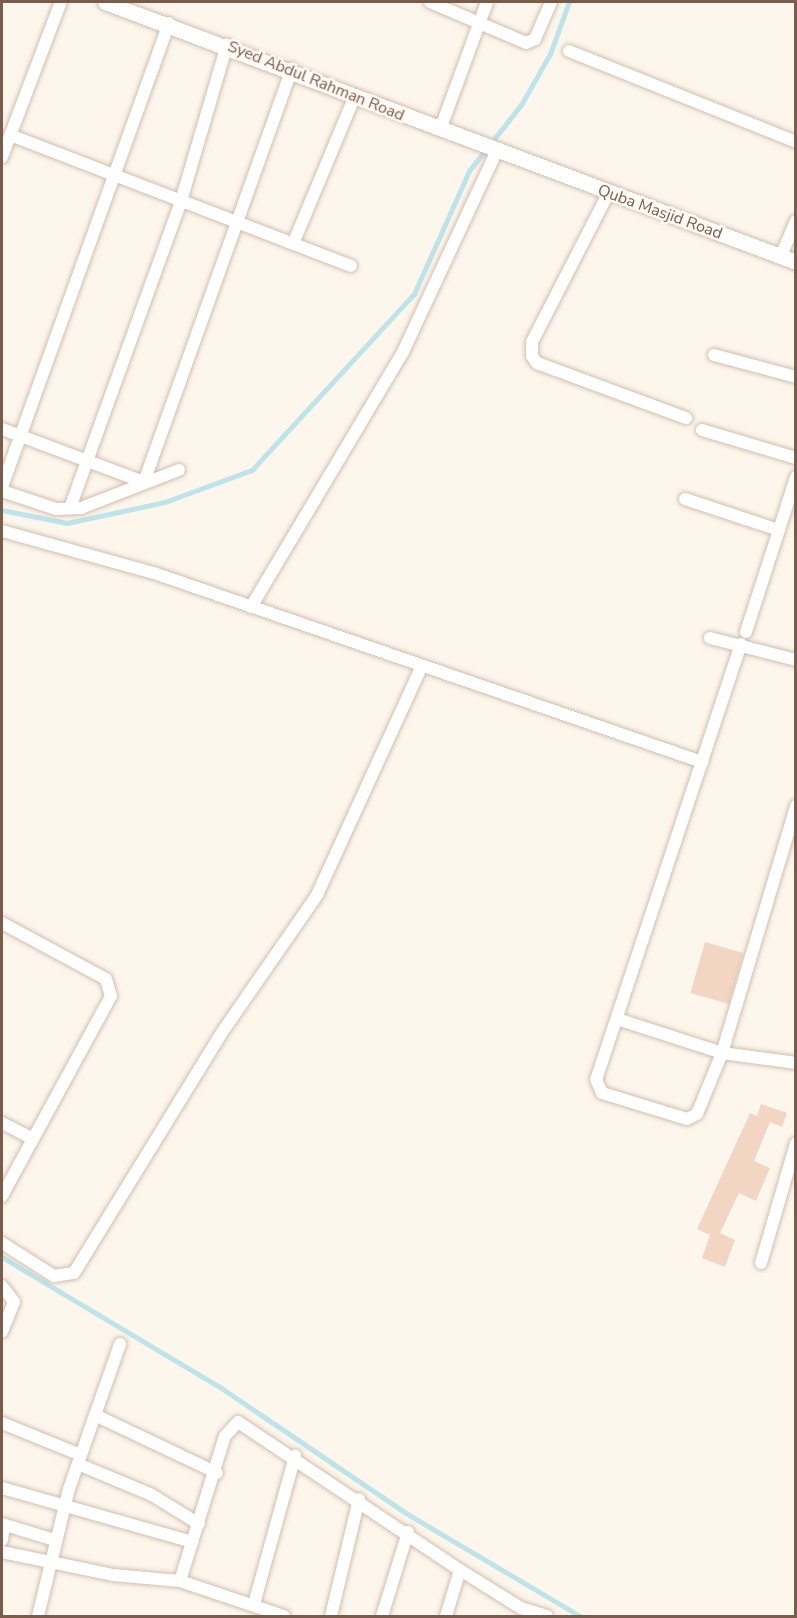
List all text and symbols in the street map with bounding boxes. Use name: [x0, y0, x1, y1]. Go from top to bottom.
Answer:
street label: Syed Abdul Rahman Road: [225, 37, 407, 125]
street label: Quba Masjid Road: [595, 181, 725, 243]

